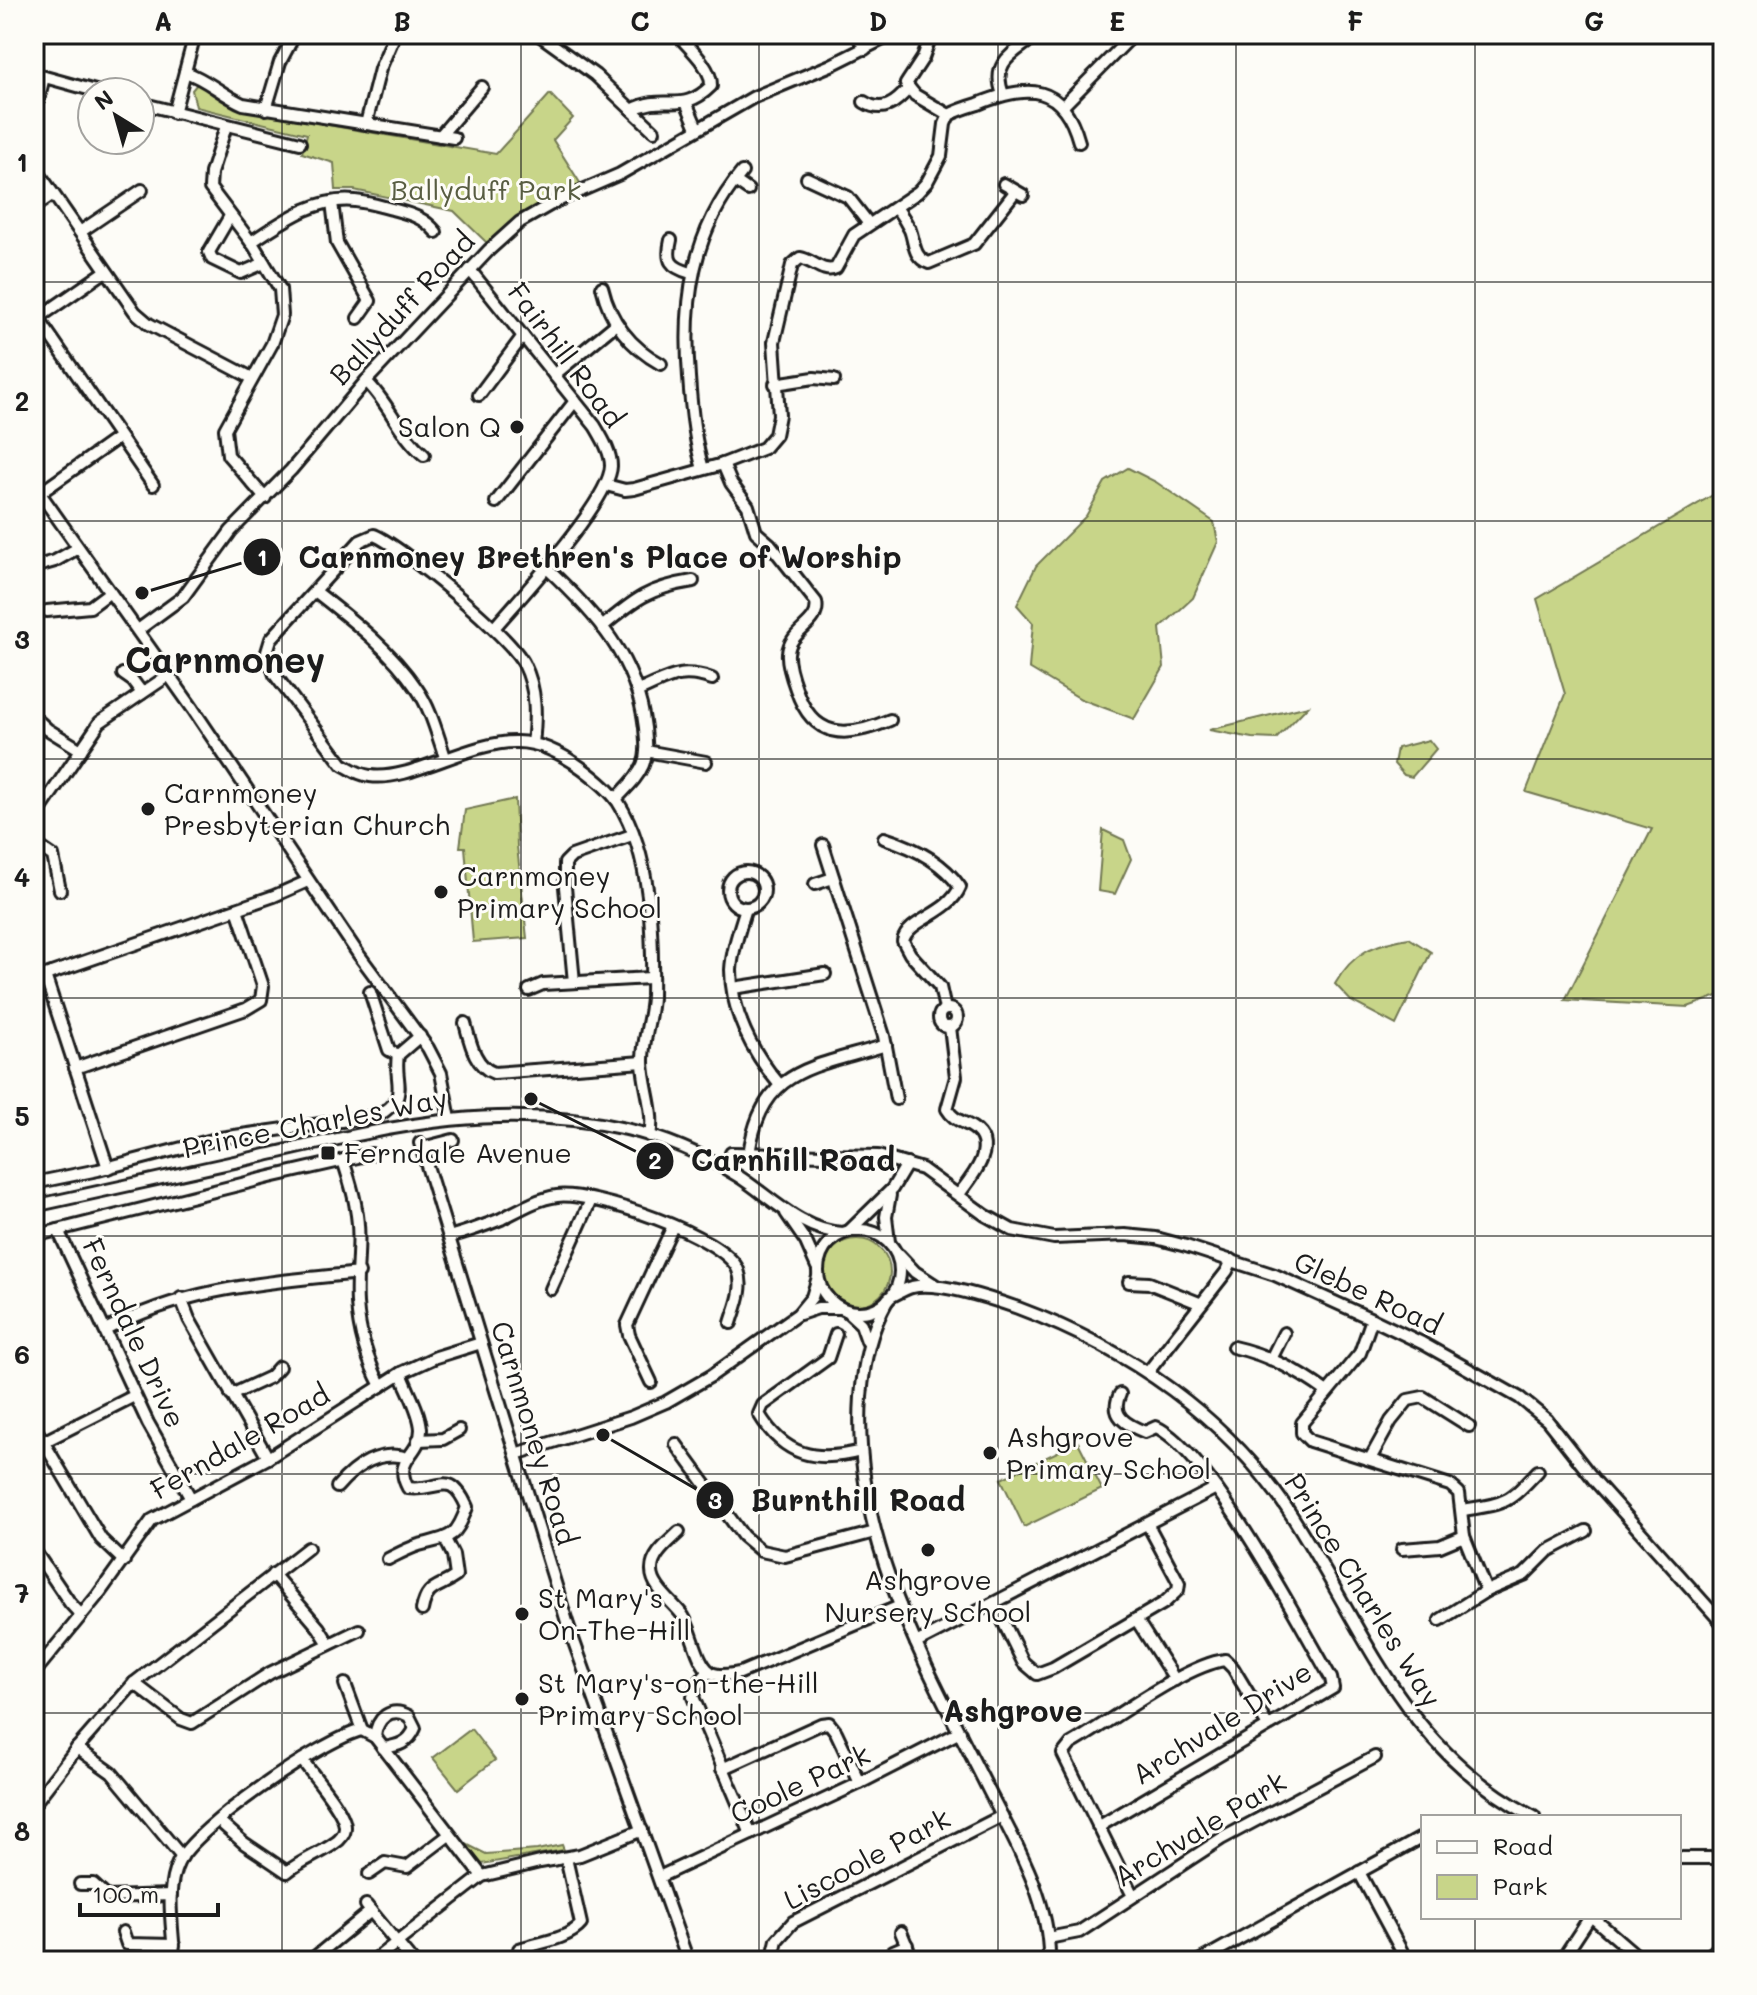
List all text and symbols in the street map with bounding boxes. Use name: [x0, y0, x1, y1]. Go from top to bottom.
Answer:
text: A: [154, 4, 172, 38]
text: B: [393, 4, 411, 38]
text: C: [630, 4, 650, 38]
text: D: [869, 4, 887, 38]
text: E: [1109, 4, 1125, 38]
text: F: [1347, 4, 1363, 38]
text: G: [1584, 4, 1604, 38]
north arrow: [76, 76, 156, 156]
text: N: [88, 83, 119, 116]
text: 1: [16, 145, 28, 179]
park label: Ballyduff Park: [391, 171, 581, 207]
street label: Ballyduff Road: [321, 223, 482, 392]
street label: Fairhill Road: [500, 275, 633, 434]
text: 2: [15, 384, 29, 418]
place label: Salon Q: [398, 408, 501, 444]
marker: Salon Q: [508, 418, 526, 436]
callout: Carnmoney Brethren's Place of Worship: [242, 530, 917, 584]
text: Carnmoney Brethren's Place of Worship: [298, 536, 902, 576]
text: 1: [257, 541, 267, 572]
text: 3: [14, 622, 30, 656]
district label: Carnmoney: [125, 635, 325, 683]
place label: Carnmoney Presbyterian Church: [164, 774, 450, 842]
marker: Carnmoney Presbyterian Church: [139, 800, 157, 818]
place label: Carnmoney Primary School: [457, 857, 662, 925]
text: 4: [14, 860, 30, 894]
marker: Carnmoney Primary School: [432, 883, 450, 901]
street label: Prince Charles Way: [179, 1079, 450, 1165]
text: 5: [14, 1099, 30, 1133]
place label: Ferndale Avenue: [344, 1134, 572, 1170]
callout: Carnhill Road: [635, 1134, 911, 1188]
text: Carnhill Road: [691, 1139, 895, 1179]
marker: Ferndale Avenue: [319, 1144, 337, 1162]
text: 2: [648, 1144, 662, 1175]
street label: Ferndale Drive: [75, 1232, 195, 1433]
street label: Glebe Road: [1289, 1242, 1448, 1342]
street label: Carnmoney Road: [484, 1316, 586, 1549]
text: 6: [14, 1337, 30, 1371]
street label: Ferndale Road: [144, 1375, 335, 1507]
place label: Ashgrove Primary School: [1006, 1418, 1211, 1486]
marker: Ashgrove Primary School: [981, 1444, 999, 1462]
street label: Prince Charles Way: [1277, 1466, 1450, 1713]
callout: Burnthill Road: [695, 1473, 982, 1527]
text: Burnthill Road: [751, 1479, 965, 1519]
text: 3: [708, 1484, 722, 1515]
marker: Ashgrove Nursery School: [919, 1541, 937, 1559]
place label: Ashgrove Nursery School: [825, 1561, 1031, 1629]
text: 7: [15, 1576, 29, 1610]
place label: St Mary's On-The-Hill: [538, 1579, 691, 1647]
marker: St Mary's On-The-Hill: [513, 1605, 531, 1623]
street label: Archvale Drive: [1125, 1652, 1318, 1792]
place label: St Mary's-on-the-Hill Primary School: [538, 1664, 819, 1732]
marker: St Mary's-on-the-Hill Primary School: [513, 1690, 531, 1708]
district label: Ashgrove: [943, 1690, 1083, 1730]
street label: Coole Park: [724, 1735, 875, 1831]
street label: Archvale Park: [1107, 1763, 1292, 1894]
street label: Liscoole Park: [777, 1799, 956, 1917]
text: 8: [14, 1814, 30, 1848]
legend: [1421, 1815, 1681, 1919]
text: Road: [1493, 1830, 1553, 1861]
scale bar: [80, 1867, 218, 1917]
text: Park: [1493, 1870, 1547, 1901]
text: 100 m: [92, 1878, 159, 1909]

